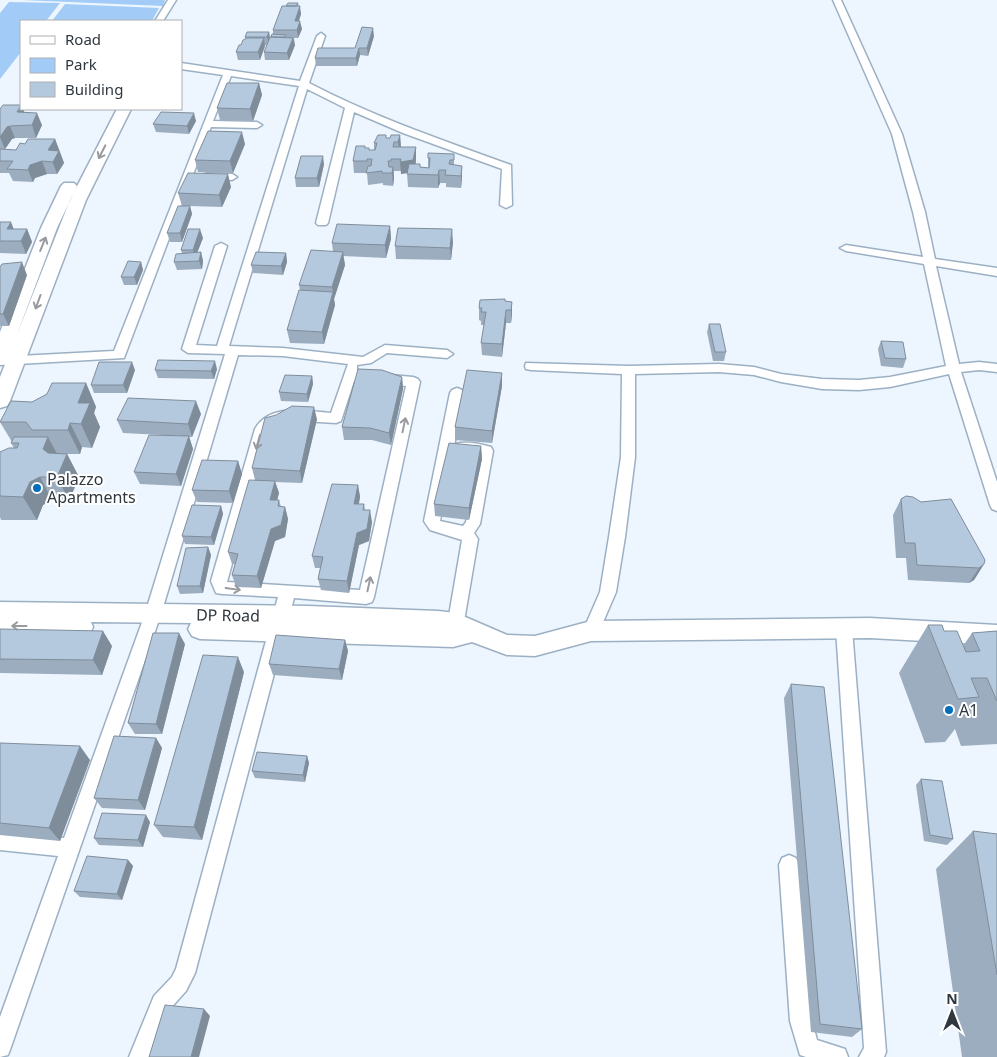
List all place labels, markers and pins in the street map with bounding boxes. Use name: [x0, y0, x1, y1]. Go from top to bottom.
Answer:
place label: Palazzo Apartments: [47, 468, 136, 508]
marker: Palazzo Apartments: [31, 482, 43, 494]
place label: A1: [959, 699, 978, 721]
marker: A1: [943, 704, 955, 716]

